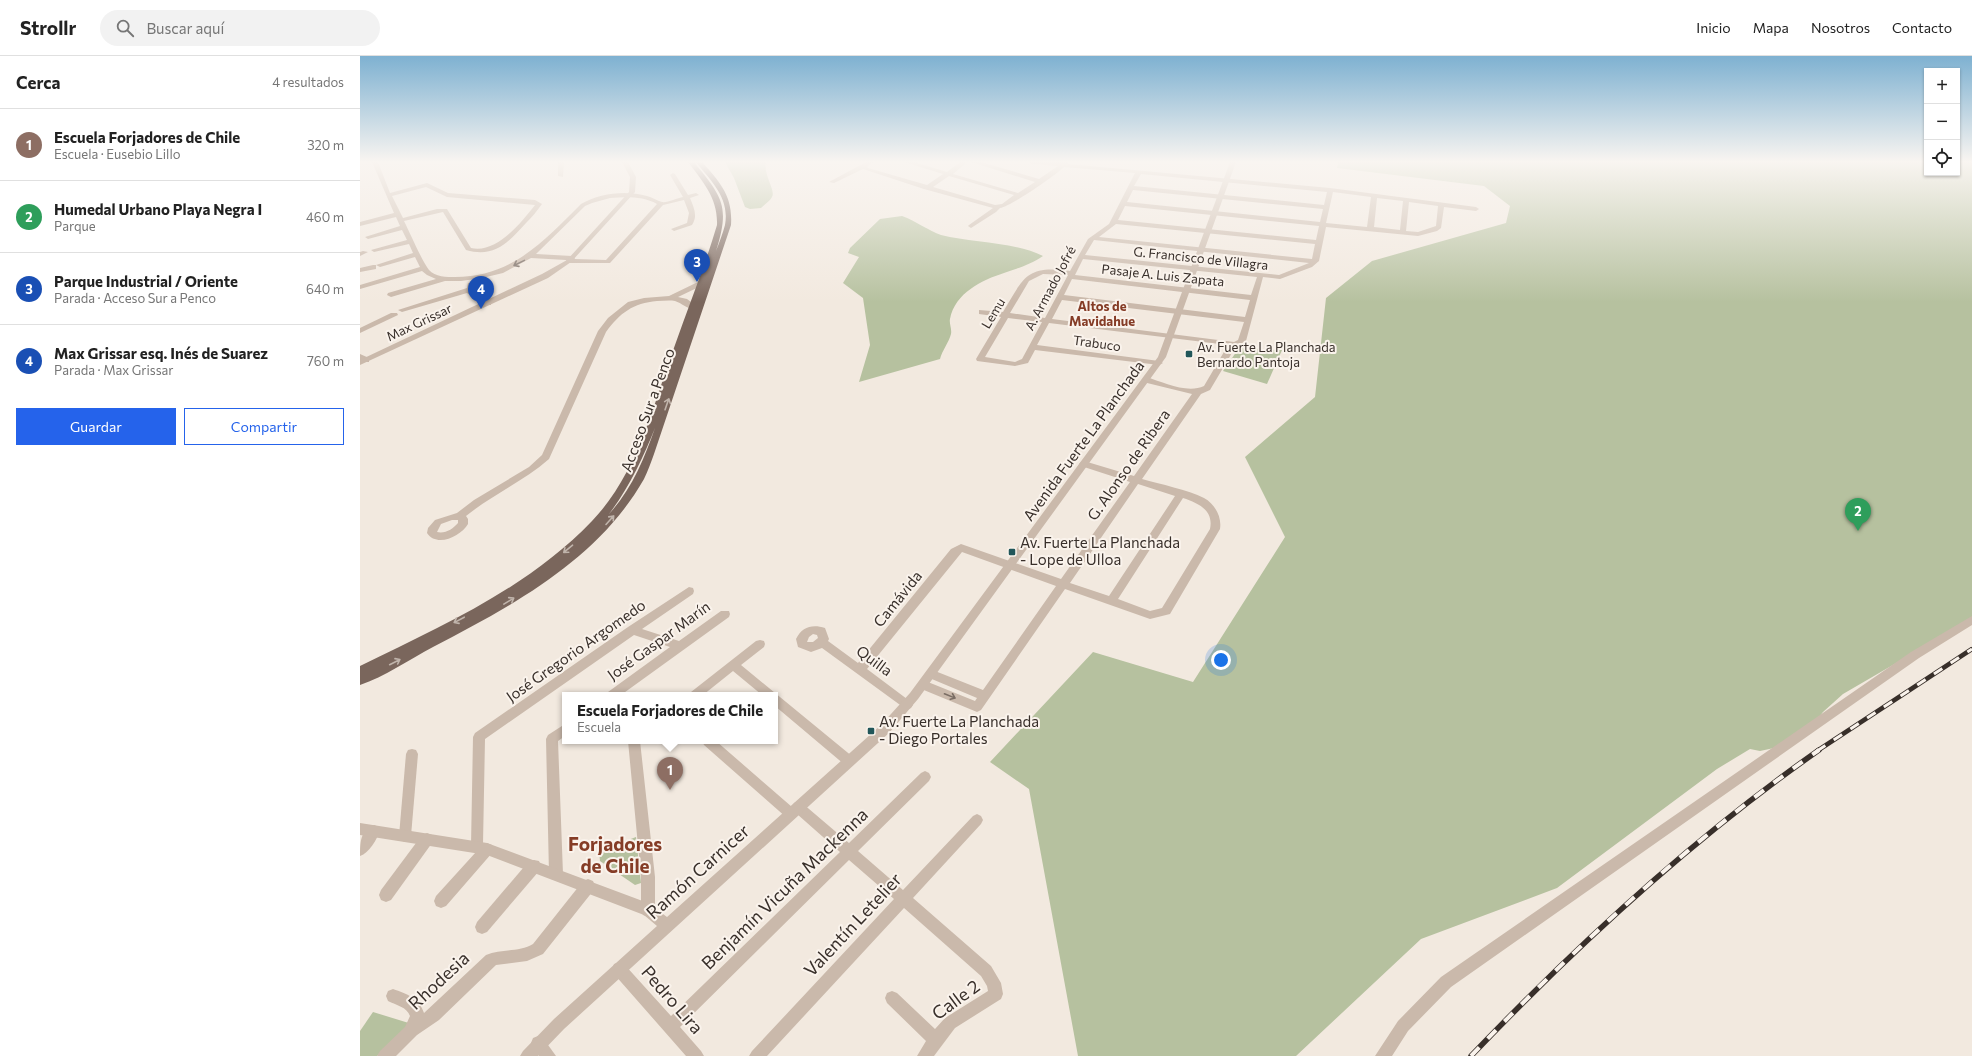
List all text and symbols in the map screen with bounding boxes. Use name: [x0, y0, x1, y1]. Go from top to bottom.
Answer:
search box: [100, 10, 380, 46]
text: Strollr: [20, 16, 76, 39]
icon: search: [114, 17, 136, 39]
text: Buscar aquí: [146, 19, 224, 37]
text: Inicio: [1696, 19, 1731, 36]
text: Mapa: [1753, 19, 1789, 36]
text: Nosotros: [1811, 19, 1870, 36]
text: Contacto: [1892, 19, 1952, 36]
map controls: [1924, 68, 1960, 176]
button: +: [1924, 68, 1960, 104]
text: Cerca: [16, 72, 61, 93]
text: 4 resultados: [272, 74, 344, 90]
button: −: [1924, 104, 1960, 140]
text: Escuela Forjadores de Chile: [54, 128, 240, 146]
text: 1: [26, 137, 32, 153]
text: 320 m: [307, 137, 344, 153]
button: locate: [1924, 140, 1960, 176]
text: Escuela · Eusebio Lillo: [54, 146, 180, 162]
text: Humedal Urbano Playa Negra I: [54, 200, 262, 218]
text: 2: [25, 209, 33, 225]
text: 460 m: [306, 209, 344, 225]
text: Parque: [54, 218, 96, 234]
street label: A. Armado Jofré: [1021, 243, 1079, 333]
street label: G. Francisco de Villagra: [1133, 243, 1269, 273]
pin: 3: [684, 249, 710, 282]
one-way arrow: [513, 260, 525, 267]
street label: Pasaje A. Luis Zapata: [1101, 261, 1225, 289]
text: Parque Industrial / Oriente: [54, 272, 238, 290]
pin: 4: [468, 276, 494, 309]
text: 3: [25, 281, 33, 297]
text: 640 m: [306, 281, 344, 297]
text: Parada · Acceso Sur a Penco: [54, 290, 216, 306]
street label: Lemu: [978, 295, 1008, 331]
district label: Altos de Mavidahue: [1069, 298, 1135, 329]
street label: Max Grissar: [384, 300, 454, 344]
street label: Trabuco: [1072, 332, 1122, 354]
place label: Av. Fuerte La Planchada Bernardo Pantoja: [1197, 339, 1336, 370]
text: Max Grissar esq. Inés de Suarez: [54, 344, 268, 362]
street label: Acceso Sur a Penco: [616, 345, 678, 474]
marker: Av. Fuerte La Planchada Bernardo Pantoja: [1184, 349, 1194, 359]
text: 4: [25, 353, 33, 369]
text: 760 m: [307, 353, 344, 369]
street label: Avenida Fuerte La Planchada: [1019, 357, 1147, 524]
text: Parada · Max Grissar: [54, 362, 174, 378]
one-way arrow: [664, 399, 672, 411]
street label: G. Alonso de Ribera: [1083, 405, 1173, 523]
button: Guardar: [16, 408, 176, 445]
button: Compartir: [184, 408, 344, 445]
pin: 2: [1845, 498, 1871, 531]
one-way arrow: [606, 514, 615, 525]
place label: Av. Fuerte La Planchada - Lope de Ulloa: [1020, 533, 1180, 568]
one-way arrow: [562, 545, 573, 554]
marker: Av. Fuerte La Planchada - Lope de Ulloa: [1007, 547, 1017, 557]
street label: Camávida: [869, 567, 925, 630]
street label: José Gregorio Argomedo: [502, 595, 649, 705]
one-way arrow: [503, 596, 515, 604]
street label: José Gaspar Marín: [604, 597, 713, 683]
one-way arrow: [453, 617, 465, 624]
street label: Quilla: [853, 641, 896, 679]
your location: [1211, 650, 1231, 670]
one-way arrow: [389, 658, 401, 665]
popup: [562, 692, 778, 744]
one-way arrow: [943, 693, 955, 700]
text: Escuela Forjadores de Chile: [577, 701, 763, 719]
place label: Av. Fuerte La Planchada - Diego Portales: [879, 712, 1039, 747]
text: Escuela: [577, 719, 621, 735]
marker: Av. Fuerte La Planchada - Diego Portales: [866, 726, 876, 736]
pin: 1: [657, 757, 683, 790]
street label: Benjamín Vicuña Mackenna: [696, 803, 872, 974]
street label: Ramón Carnicer: [641, 819, 753, 923]
district label: Forjadores de Chile: [568, 832, 662, 877]
street label: Valentín Letelier: [799, 868, 906, 981]
street label: Rhodesia: [403, 947, 473, 1014]
street label: Pedro Lira: [637, 961, 708, 1038]
street label: Calle 2: [927, 974, 984, 1024]

